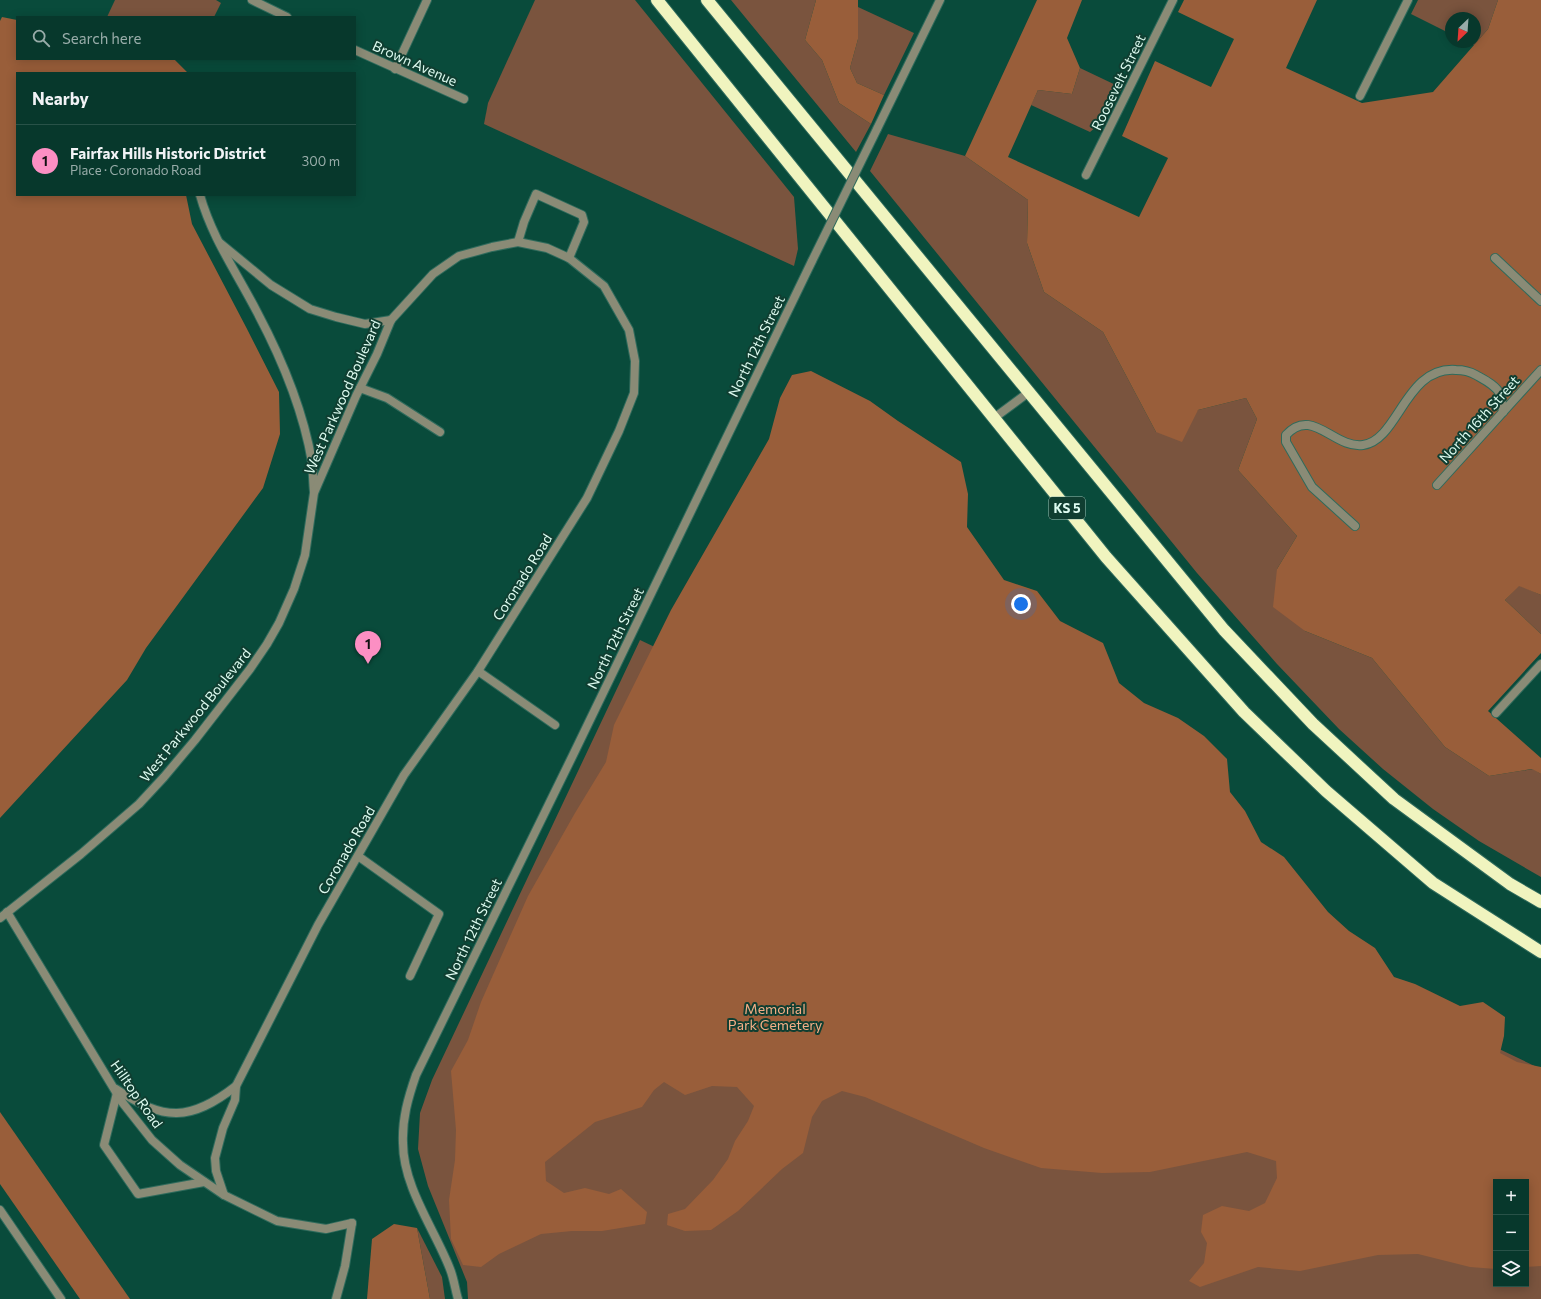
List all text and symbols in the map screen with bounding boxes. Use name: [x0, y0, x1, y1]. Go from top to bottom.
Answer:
north arrow: [1445, 12, 1481, 48]
search box: [16, 16, 356, 60]
icon: search: [30, 27, 52, 49]
text: Search here: [62, 29, 141, 47]
street label: Roosevelt Street: [1087, 31, 1149, 133]
street label: Brown Avenue: [370, 37, 460, 89]
text: Nearby: [32, 88, 89, 109]
text: Fairfax Hills Historic District: [70, 144, 266, 162]
text: 1: [42, 153, 48, 169]
text: 300 m: [302, 153, 340, 169]
text: Place · Coronado Road: [70, 162, 201, 178]
street label: North 12th Street: [724, 292, 788, 399]
street label: West Parkwood Boulevard: [300, 317, 384, 477]
street label: North 16th Street: [1435, 372, 1523, 466]
road number: KS 5: [1049, 497, 1085, 519]
street label: Coronado Road: [489, 531, 555, 623]
street label: North 12th Street: [583, 584, 647, 691]
your location: [1011, 594, 1031, 614]
pin: 1: [355, 631, 381, 664]
street label: West Parkwood Boulevard: [136, 645, 254, 785]
street label: Coronado Road: [314, 803, 378, 897]
street label: North 12th Street: [441, 875, 505, 982]
park label: Memorial Park Cemetery: [728, 1000, 822, 1033]
street label: Hilltop Road: [107, 1057, 167, 1131]
map controls: [1493, 1179, 1529, 1287]
button: +: [1493, 1179, 1529, 1215]
button: −: [1493, 1215, 1529, 1251]
button: layers: [1493, 1251, 1529, 1287]

